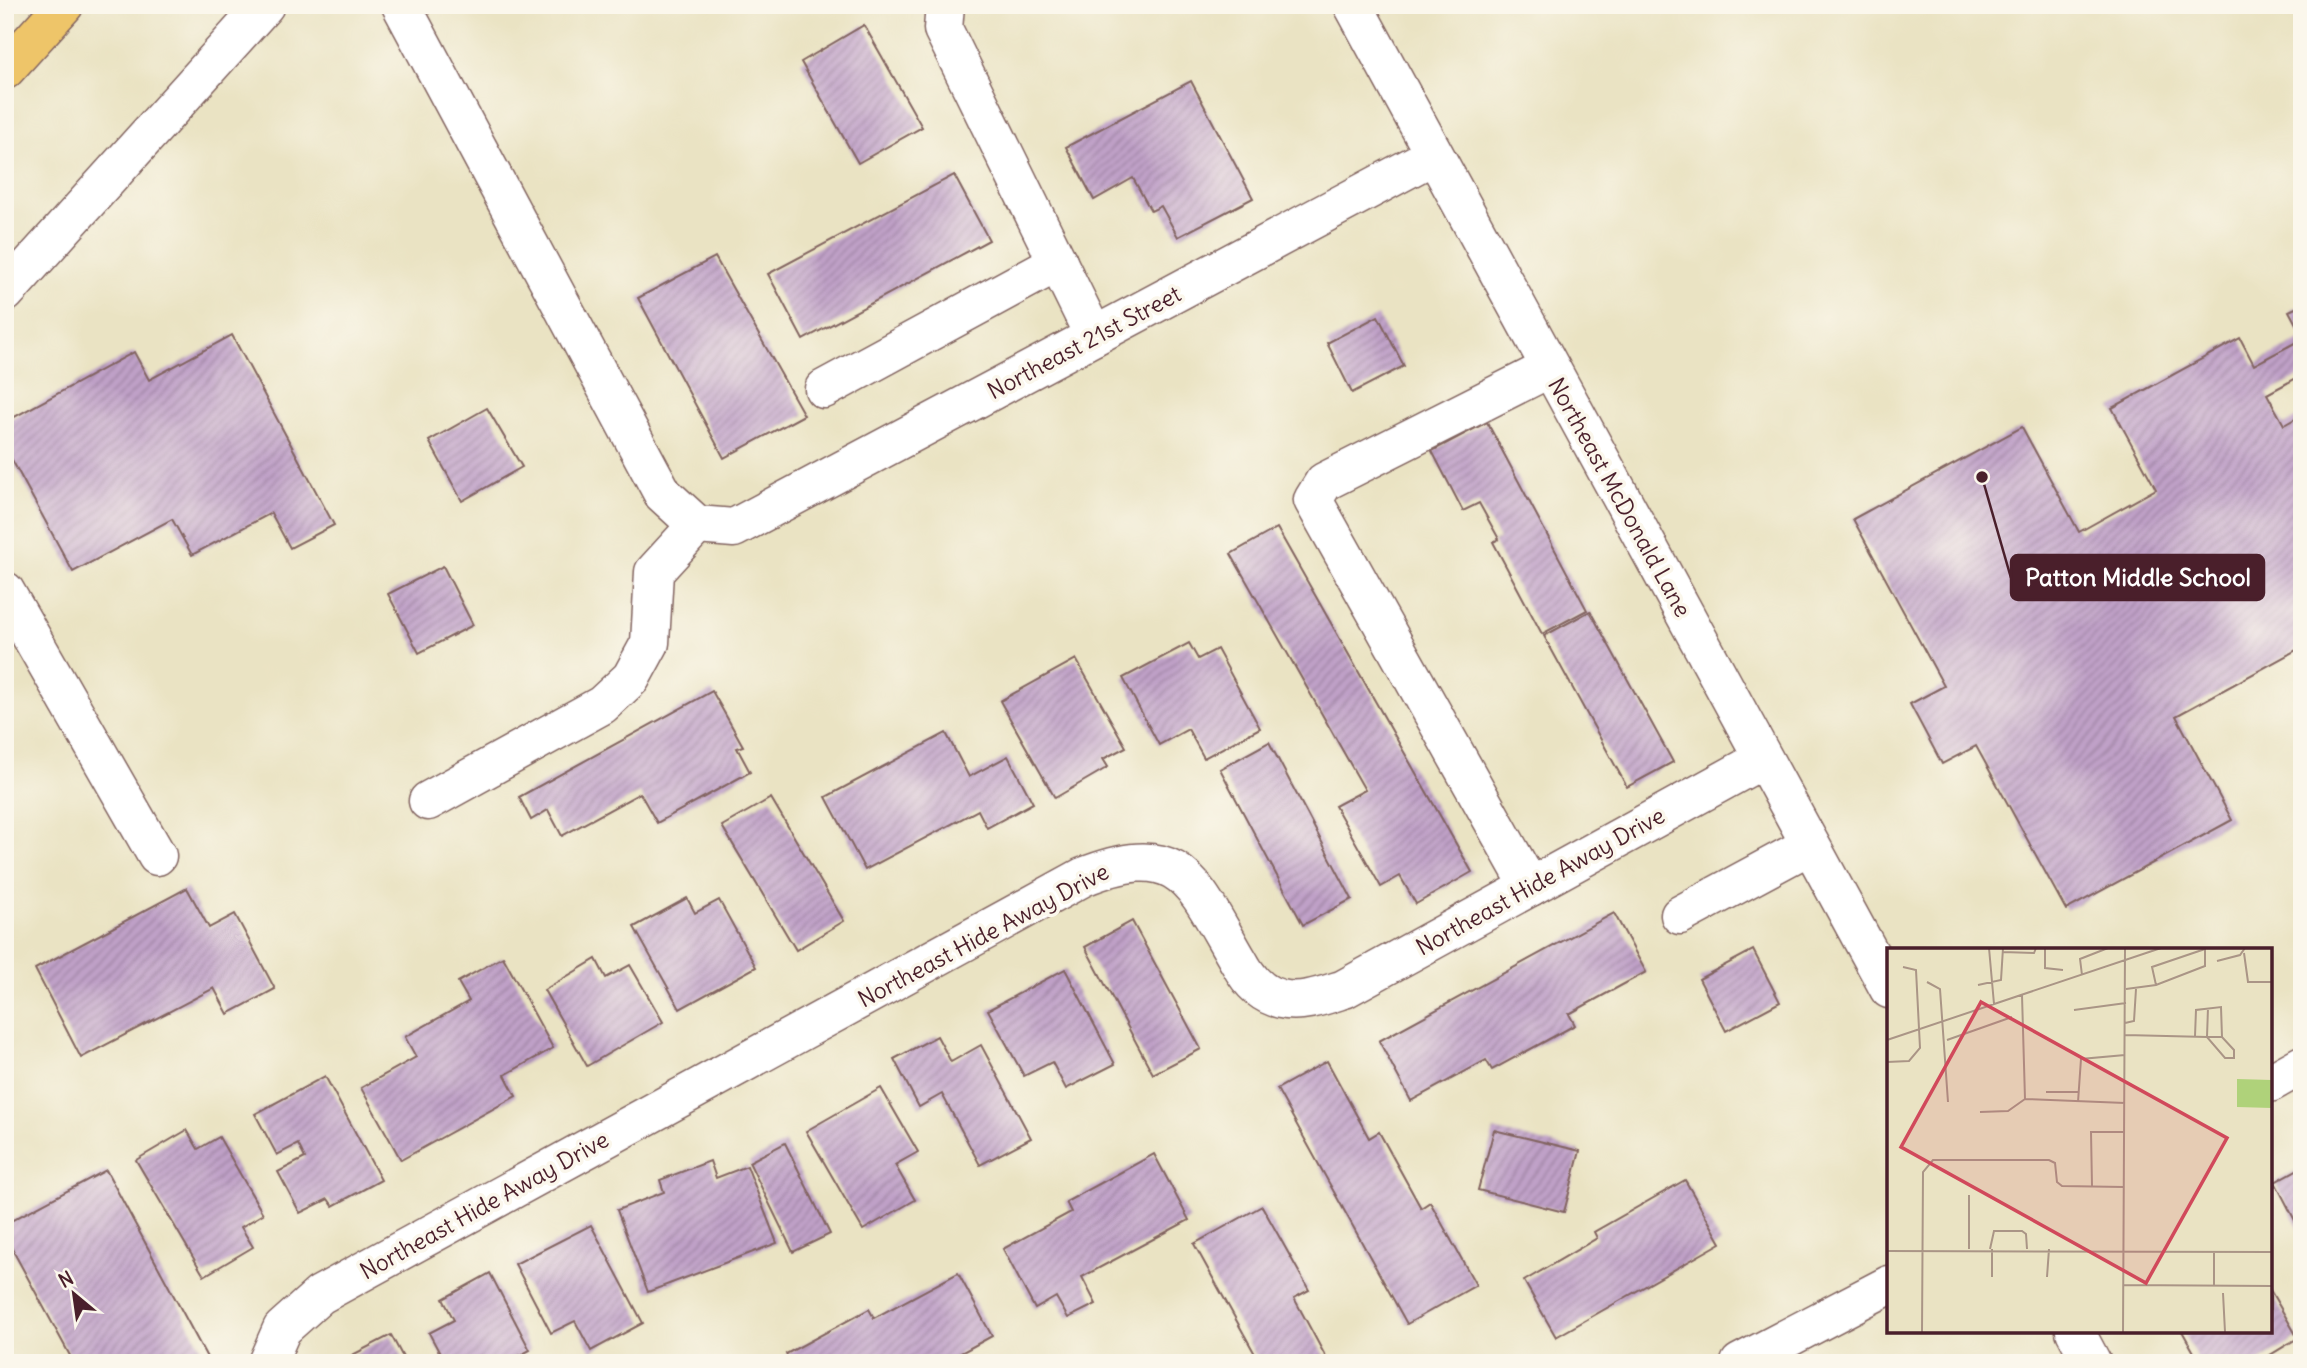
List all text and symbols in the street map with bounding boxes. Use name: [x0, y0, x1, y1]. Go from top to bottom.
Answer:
street label: Northeast 21st Street: [982, 279, 1186, 405]
street label: Northeast McDonald Lane: [1542, 372, 1698, 622]
callout: Patton Middle School: [2011, 555, 2264, 600]
text: Patton Middle School: [2025, 562, 2251, 592]
street label: Northeast Hide Away Drive: [1411, 800, 1669, 962]
street label: Northeast Hide Away Drive: [853, 856, 1113, 1014]
inset map: [1887, 948, 2272, 1333]
street label: Northeast Hide Away Drive: [355, 1124, 613, 1286]
north arrow: [38, 1260, 108, 1330]
text: N: [54, 1265, 77, 1293]

